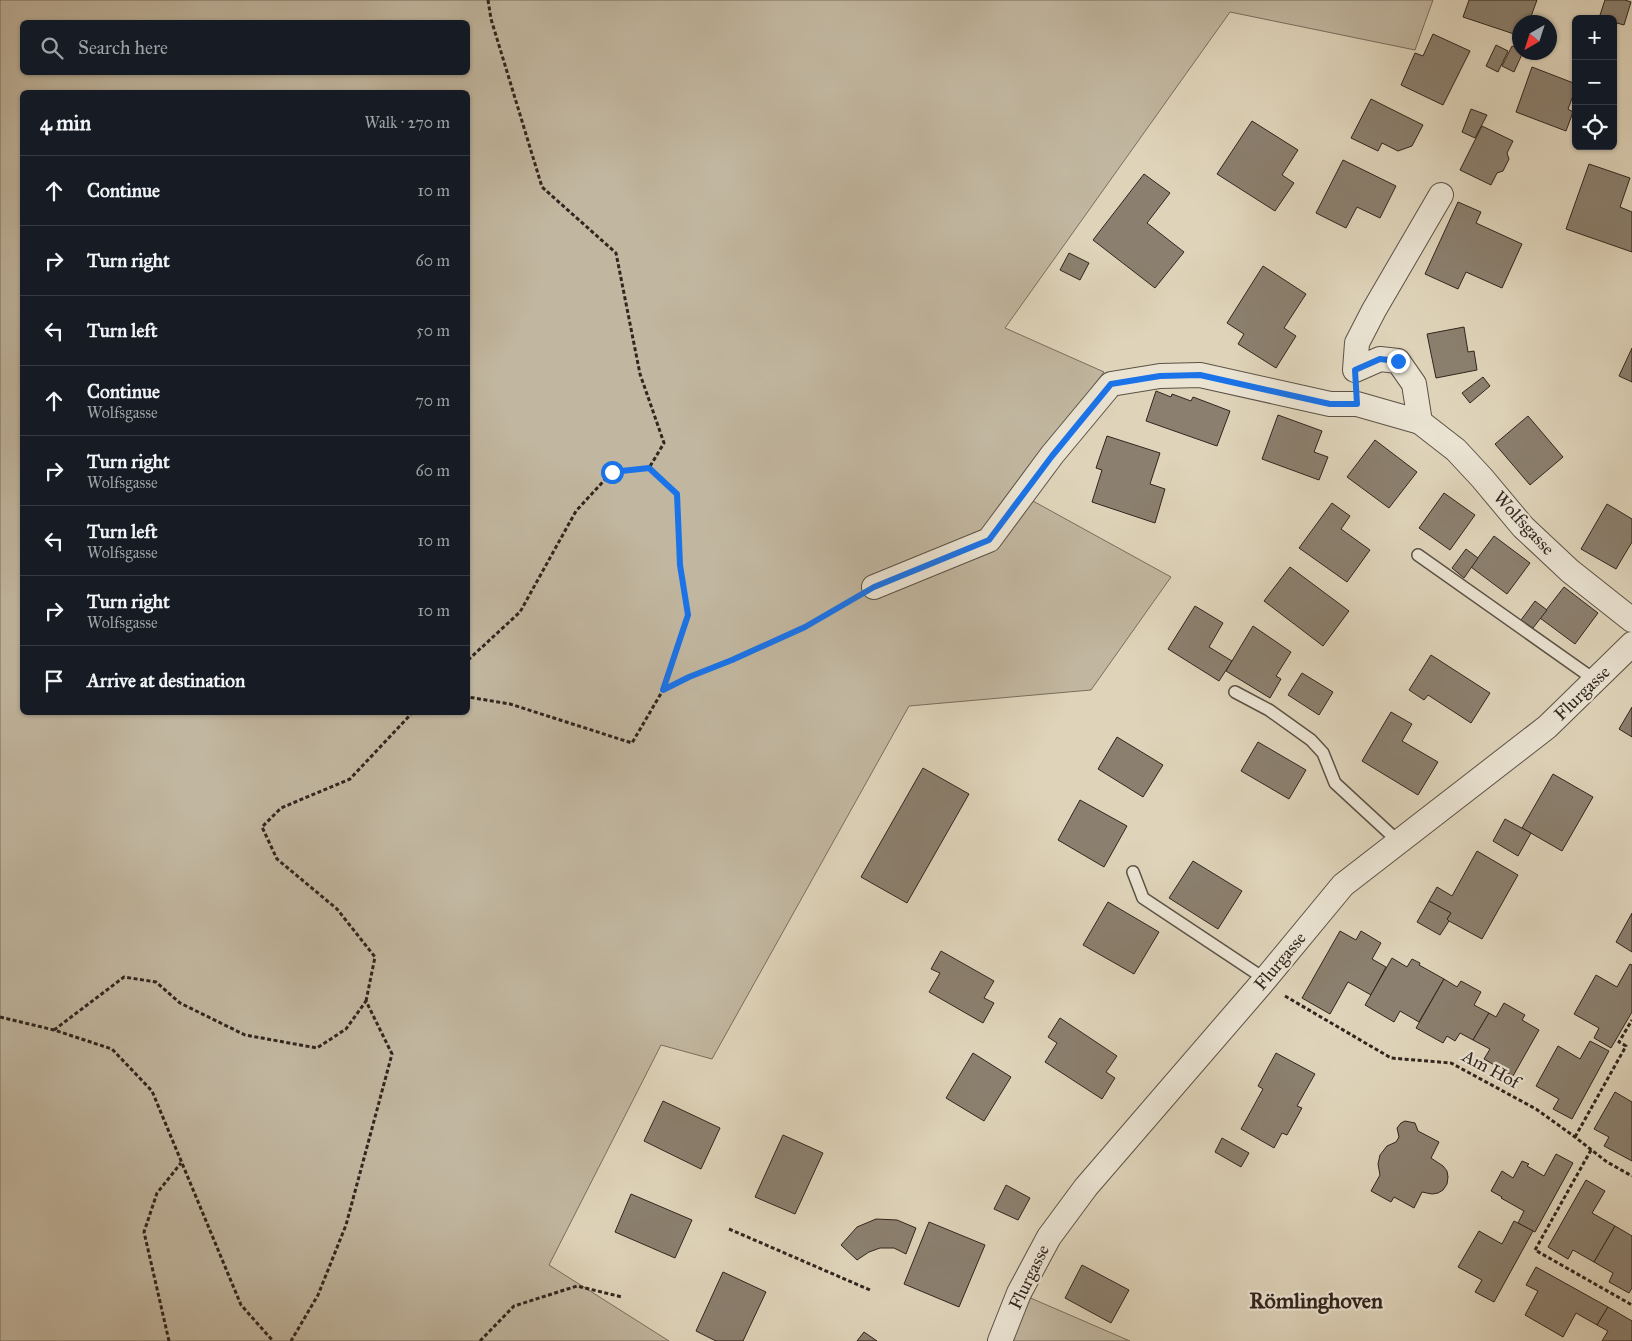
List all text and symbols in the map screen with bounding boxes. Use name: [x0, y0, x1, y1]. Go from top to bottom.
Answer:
north arrow: [1512, 15, 1557, 60]
map controls: [1572, 15, 1617, 150]
button: +: [1572, 15, 1617, 60]
search box: [20, 20, 470, 75]
icon: search: [38, 34, 66, 62]
text: Search here: [78, 36, 168, 59]
button: −: [1572, 60, 1617, 105]
button: locate: [1572, 105, 1617, 150]
text: 4 min: [40, 110, 91, 136]
text: Walk · 270 m: [364, 113, 450, 132]
icon: ahead: [40, 177, 68, 205]
text: Continue: [87, 179, 160, 202]
text: 10 m: [418, 181, 450, 200]
icon: right: [40, 247, 68, 275]
text: Turn right: [87, 249, 170, 272]
text: 60 m: [416, 251, 450, 270]
icon: left: [40, 317, 68, 345]
text: Turn left: [87, 319, 157, 342]
text: 50 m: [416, 321, 450, 340]
route end: [1387, 350, 1410, 373]
text: Continue: [87, 380, 160, 403]
icon: ahead: [40, 387, 68, 415]
text: 70 m: [415, 391, 450, 410]
text: Wolfsgasse: [87, 403, 158, 422]
text: Turn right: [87, 450, 170, 473]
icon: right: [40, 457, 68, 485]
text: 60 m: [416, 461, 450, 480]
route start: [601, 461, 624, 484]
text: Wolfsgasse: [87, 473, 158, 492]
street label: Wolfsgasse: [1488, 486, 1559, 560]
text: Turn left: [87, 520, 157, 543]
icon: left: [40, 527, 68, 555]
text: 10 m: [418, 531, 450, 550]
text: Wolfsgasse: [87, 543, 158, 562]
text: Turn right: [87, 590, 170, 613]
icon: right: [40, 597, 68, 625]
text: 10 m: [418, 601, 450, 620]
text: Wolfsgasse: [87, 613, 158, 632]
street label: Flurgasse: [1549, 661, 1615, 726]
icon: arrive: [40, 667, 68, 695]
text: Arrive at destination: [87, 669, 245, 692]
street label: Flurgasse: [1249, 927, 1312, 995]
street label: Am Hof: [1458, 1044, 1526, 1095]
street label: Flurgasse: [1004, 1241, 1055, 1314]
district label: Römlinghoven: [1249, 1287, 1383, 1314]

